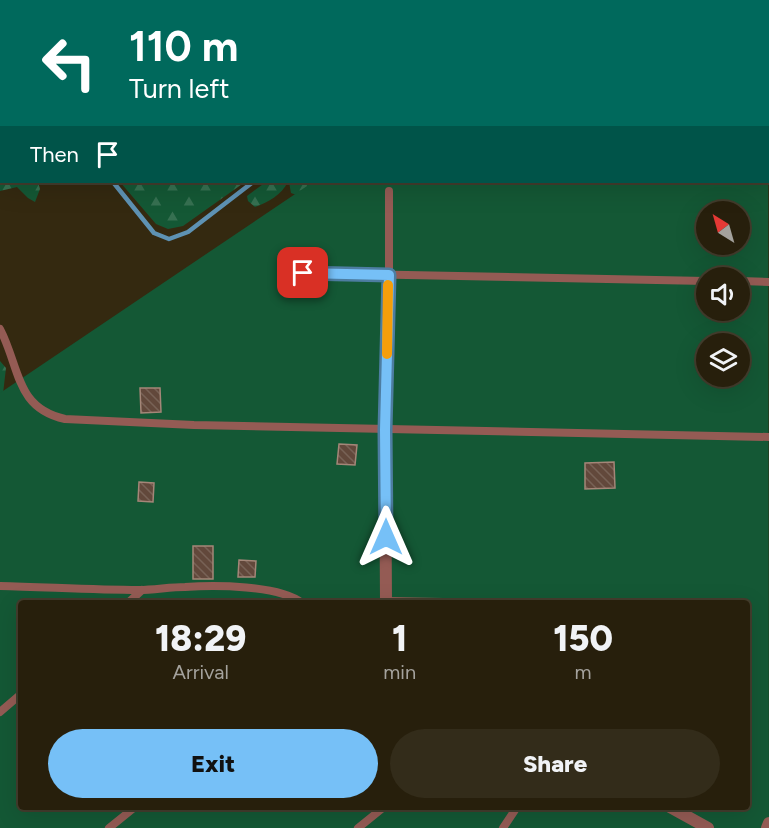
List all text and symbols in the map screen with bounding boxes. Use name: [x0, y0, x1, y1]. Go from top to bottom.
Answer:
text: 110 m: [129, 21, 238, 72]
icon: left: [30, 24, 108, 102]
text: Turn left: [129, 72, 229, 105]
icon: arrive: [91, 138, 124, 171]
text: Then: [30, 141, 79, 168]
north arrow: [696, 201, 750, 255]
map controls: [696, 201, 750, 387]
pin: [277, 247, 328, 298]
icon: arrive: [286, 256, 319, 289]
button: sound: [696, 267, 750, 321]
button: layers: [696, 333, 750, 387]
position arrow: [354, 505, 418, 569]
text: 18:29: [155, 617, 246, 660]
text: 1: [392, 617, 407, 660]
text: 150: [553, 617, 613, 660]
text: Arrival: [172, 660, 229, 684]
text: min: [383, 660, 416, 684]
text: m: [575, 660, 592, 684]
button: Exit: [48, 729, 378, 798]
button: Share: [390, 729, 720, 798]

